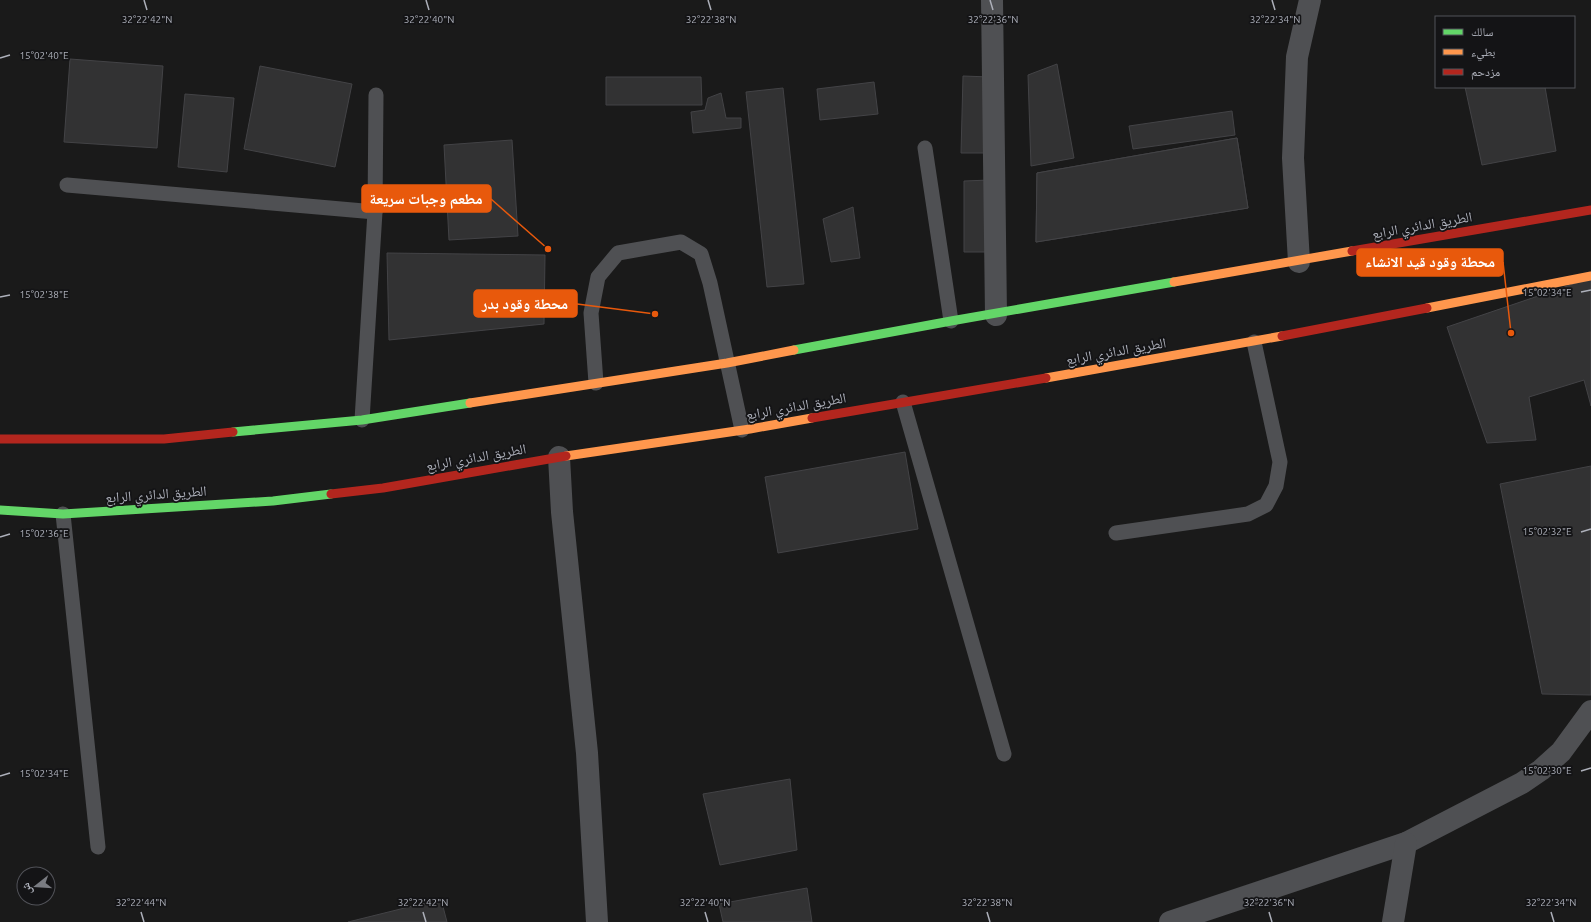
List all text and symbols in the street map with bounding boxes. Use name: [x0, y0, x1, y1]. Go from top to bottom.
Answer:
text: 32°22'42"N: [122, 14, 172, 25]
text: 32°22'40"N: [404, 14, 454, 25]
text: 32°22'38"N: [686, 14, 736, 25]
text: 32°22'36"N: [968, 14, 1018, 25]
text: 32°22'34"N: [1250, 14, 1300, 25]
legend: [1435, 16, 1575, 88]
text: سالك: [1471, 25, 1493, 38]
text: بطيء: [1471, 45, 1495, 62]
text: 15°02'40"E: [19, 50, 69, 61]
text: مزدحم: [1471, 65, 1500, 80]
callout: مطعم وجبات سريعة: [362, 185, 491, 212]
text: مطعم وجبات سريعة: [369, 190, 483, 209]
street label: الطريق الدائري الرابع: [1371, 208, 1474, 245]
callout: محطة وقود قيد الانشاء: [1357, 249, 1503, 276]
text: محطة وقود قيد الانشاء: [1365, 253, 1495, 270]
text: 15°02'34"E: [1522, 287, 1572, 298]
text: 15°02'38"E: [19, 289, 69, 300]
callout: محطة وقود بدر: [474, 290, 577, 317]
text: محطة وقود بدر: [481, 295, 568, 313]
street label: الطريق الدائري الرابع: [1065, 334, 1168, 371]
street label: الطريق الدائري الرابع: [745, 389, 848, 426]
street label: الطريق الدائري الرابع: [425, 440, 528, 477]
street label: الطريق الدائري الرابع: [105, 482, 207, 509]
text: 15°02'32"E: [1522, 526, 1572, 537]
text: 15°02'36"E: [19, 528, 69, 539]
text: 15°02'30"E: [1522, 765, 1572, 776]
text: 15°02'34"E: [19, 768, 69, 779]
north arrow: [16, 866, 56, 906]
text: ش: [19, 881, 36, 896]
text: 32°22'44"N: [116, 897, 166, 908]
text: 32°22'42"N: [398, 897, 448, 908]
text: 32°22'40"N: [680, 897, 730, 908]
text: 32°22'38"N: [962, 897, 1012, 908]
text: 32°22'36"N: [1244, 897, 1294, 908]
text: 32°22'34"N: [1526, 897, 1576, 908]

